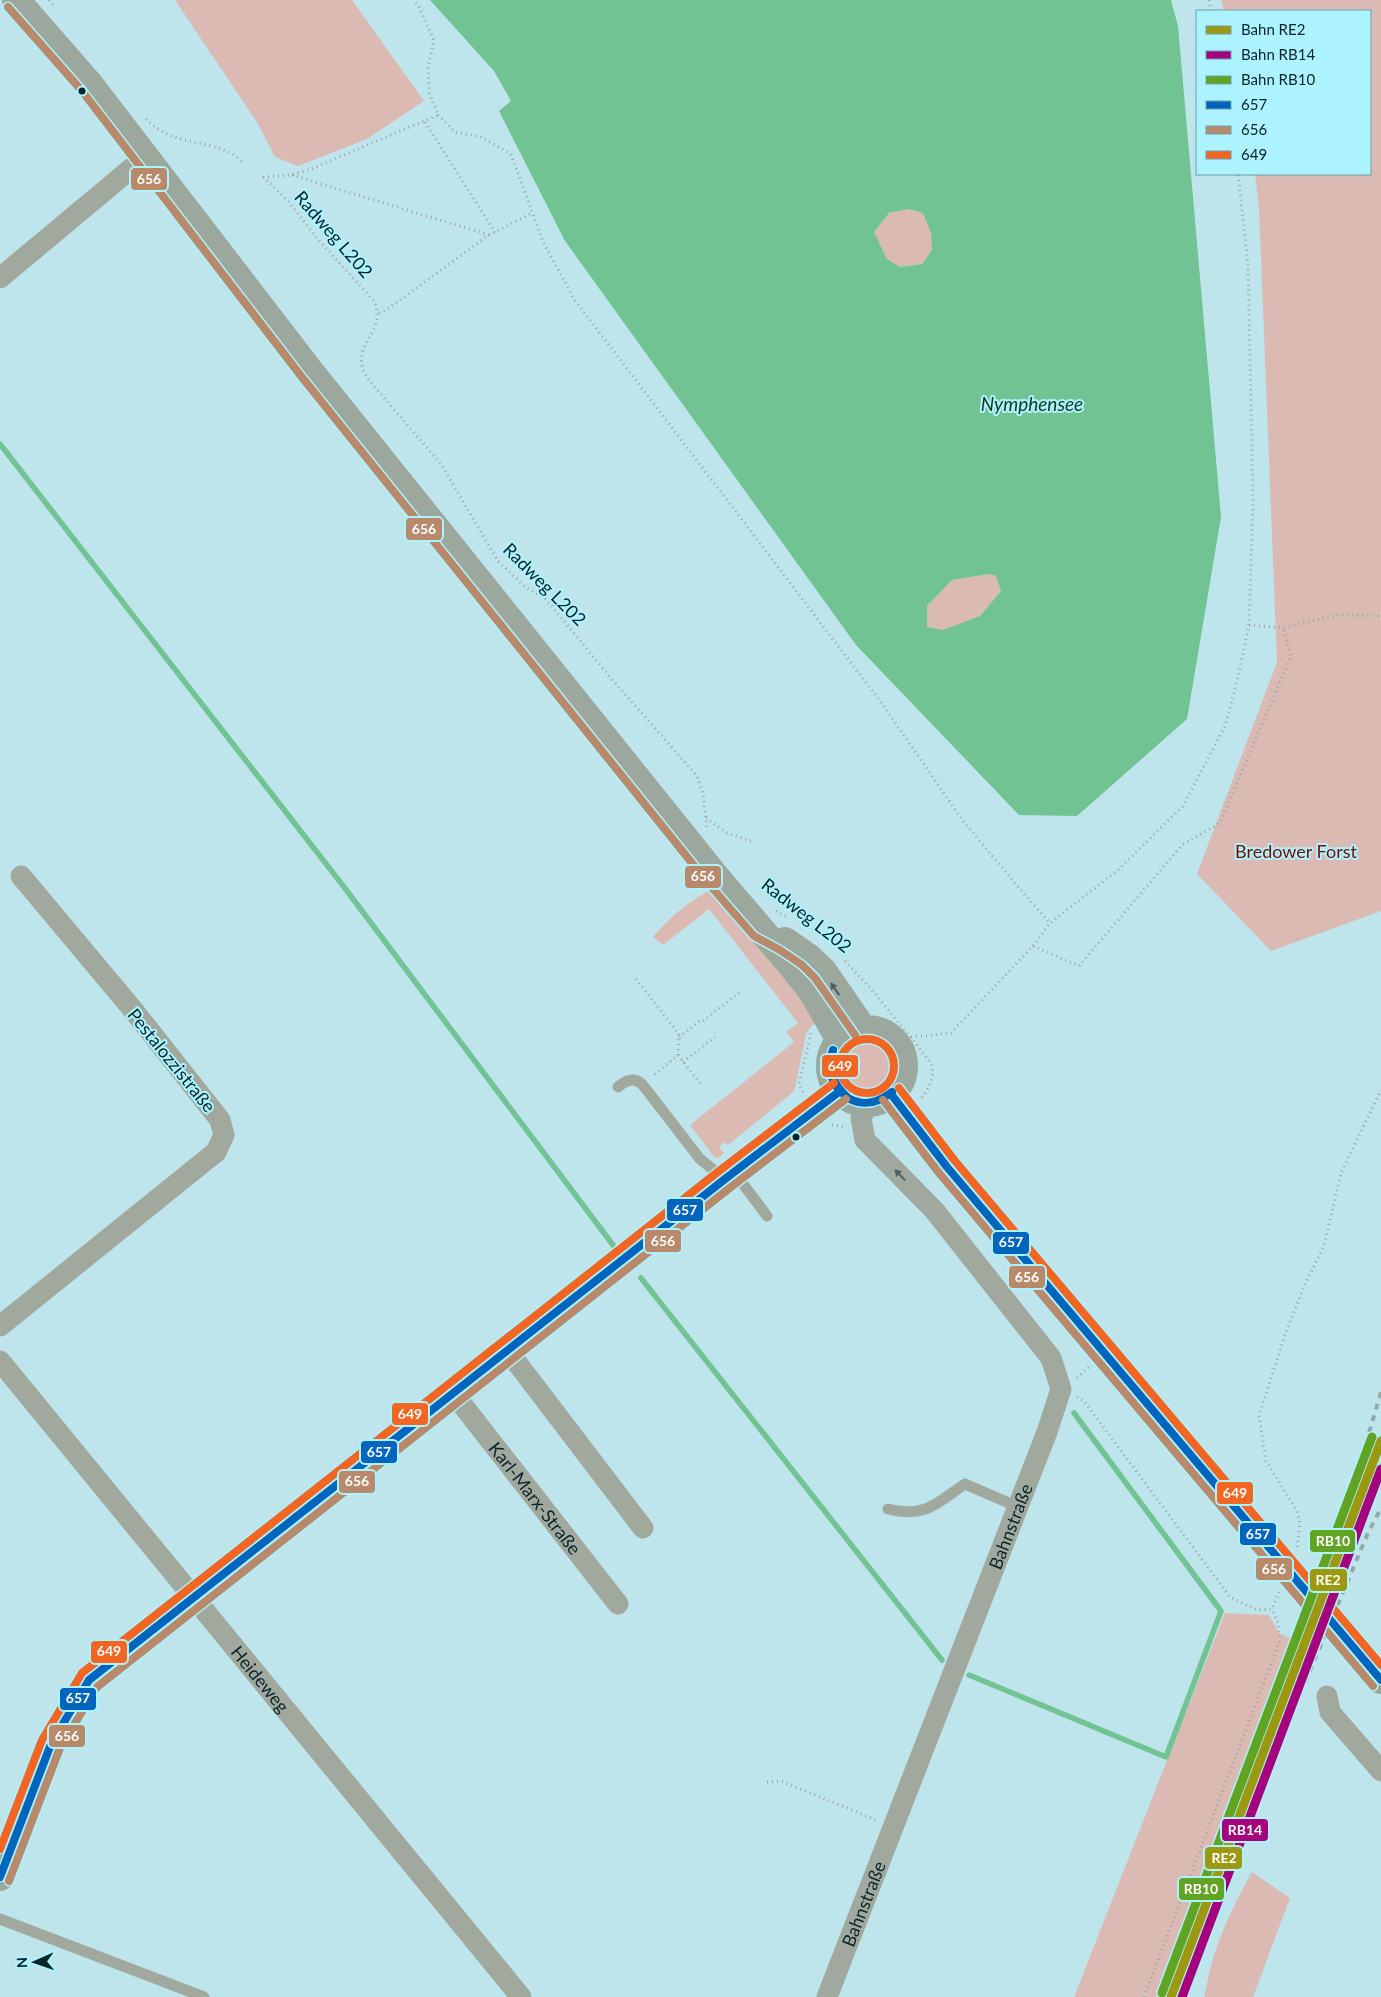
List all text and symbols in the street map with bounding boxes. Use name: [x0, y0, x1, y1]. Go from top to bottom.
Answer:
legend: [1196, 10, 1371, 175]
text: Bahn RE2: [1241, 20, 1305, 38]
text: Bahn RB14: [1241, 45, 1315, 63]
text: Bahn RB10: [1241, 70, 1315, 88]
unlabelled marker: [77, 86, 87, 96]
text: 657: [1241, 95, 1267, 113]
text: 656: [1241, 120, 1267, 138]
text: 649: [1241, 145, 1267, 163]
line badge: 656: [130, 167, 168, 191]
text: 656: [137, 170, 161, 187]
street label: Radweg L202: [290, 186, 378, 282]
water label: Nymphensee: [981, 392, 1083, 415]
line badge: 656: [405, 517, 443, 541]
text: 656: [412, 520, 436, 537]
street label: Radweg L202: [499, 538, 591, 630]
park label: Bredower Forst: [1235, 840, 1358, 862]
line badge: 656: [684, 865, 722, 889]
text: 656: [691, 867, 715, 884]
street label: Radweg L202: [758, 873, 856, 957]
one-way arrow: [830, 982, 840, 996]
street label: Pestalozzistraße: [123, 1004, 221, 1116]
line badge: 649: [821, 1054, 859, 1078]
text: 649: [828, 1057, 852, 1074]
unlabelled marker: [791, 1132, 801, 1142]
one-way arrow: [894, 1169, 906, 1181]
line badge: 657: [666, 1198, 704, 1222]
text: 657: [673, 1201, 697, 1218]
line badge: 656: [644, 1229, 682, 1253]
line badge: 657: [992, 1231, 1030, 1255]
text: 656: [651, 1232, 675, 1249]
text: 657: [999, 1233, 1023, 1250]
line badge: 656: [1008, 1265, 1046, 1289]
text: 656: [1015, 1268, 1039, 1285]
line badge: 649: [391, 1402, 429, 1426]
text: 649: [398, 1405, 422, 1422]
street label: Karl-Marx-Straße: [484, 1437, 586, 1559]
line badge: 657: [360, 1440, 398, 1464]
text: 657: [367, 1443, 391, 1460]
line badge: 656: [338, 1470, 376, 1494]
text: 656: [345, 1472, 369, 1489]
street label: Bahnstraße: [984, 1480, 1037, 1572]
line badge: 649: [1216, 1481, 1254, 1505]
text: 649: [1223, 1484, 1247, 1501]
line badge: 657: [1239, 1522, 1277, 1546]
text: 657: [1246, 1525, 1270, 1542]
line badge: RB10: [1309, 1529, 1356, 1553]
text: RB10: [1316, 1532, 1350, 1549]
line badge: 656: [1255, 1557, 1293, 1581]
text: 656: [1262, 1560, 1286, 1577]
line badge: RE2: [1309, 1568, 1348, 1592]
text: RE2: [1315, 1571, 1341, 1588]
line badge: 649: [90, 1640, 128, 1664]
street label: Heideweg: [227, 1641, 294, 1717]
text: 649: [97, 1642, 121, 1659]
line badge: 657: [59, 1687, 97, 1711]
text: 657: [66, 1689, 90, 1706]
line badge: 656: [48, 1724, 86, 1748]
text: 656: [55, 1727, 79, 1744]
line badge: RB14: [1221, 1818, 1269, 1842]
text: RB14: [1228, 1821, 1262, 1838]
line badge: RE2: [1204, 1846, 1243, 1870]
text: RE2: [1211, 1849, 1237, 1866]
street label: Bahnstraße: [837, 1858, 890, 1950]
line badge: RB10: [1178, 1877, 1225, 1901]
text: RB10: [1184, 1880, 1218, 1897]
north arrow: [10, 1937, 60, 1987]
text: N: [13, 1957, 30, 1968]

